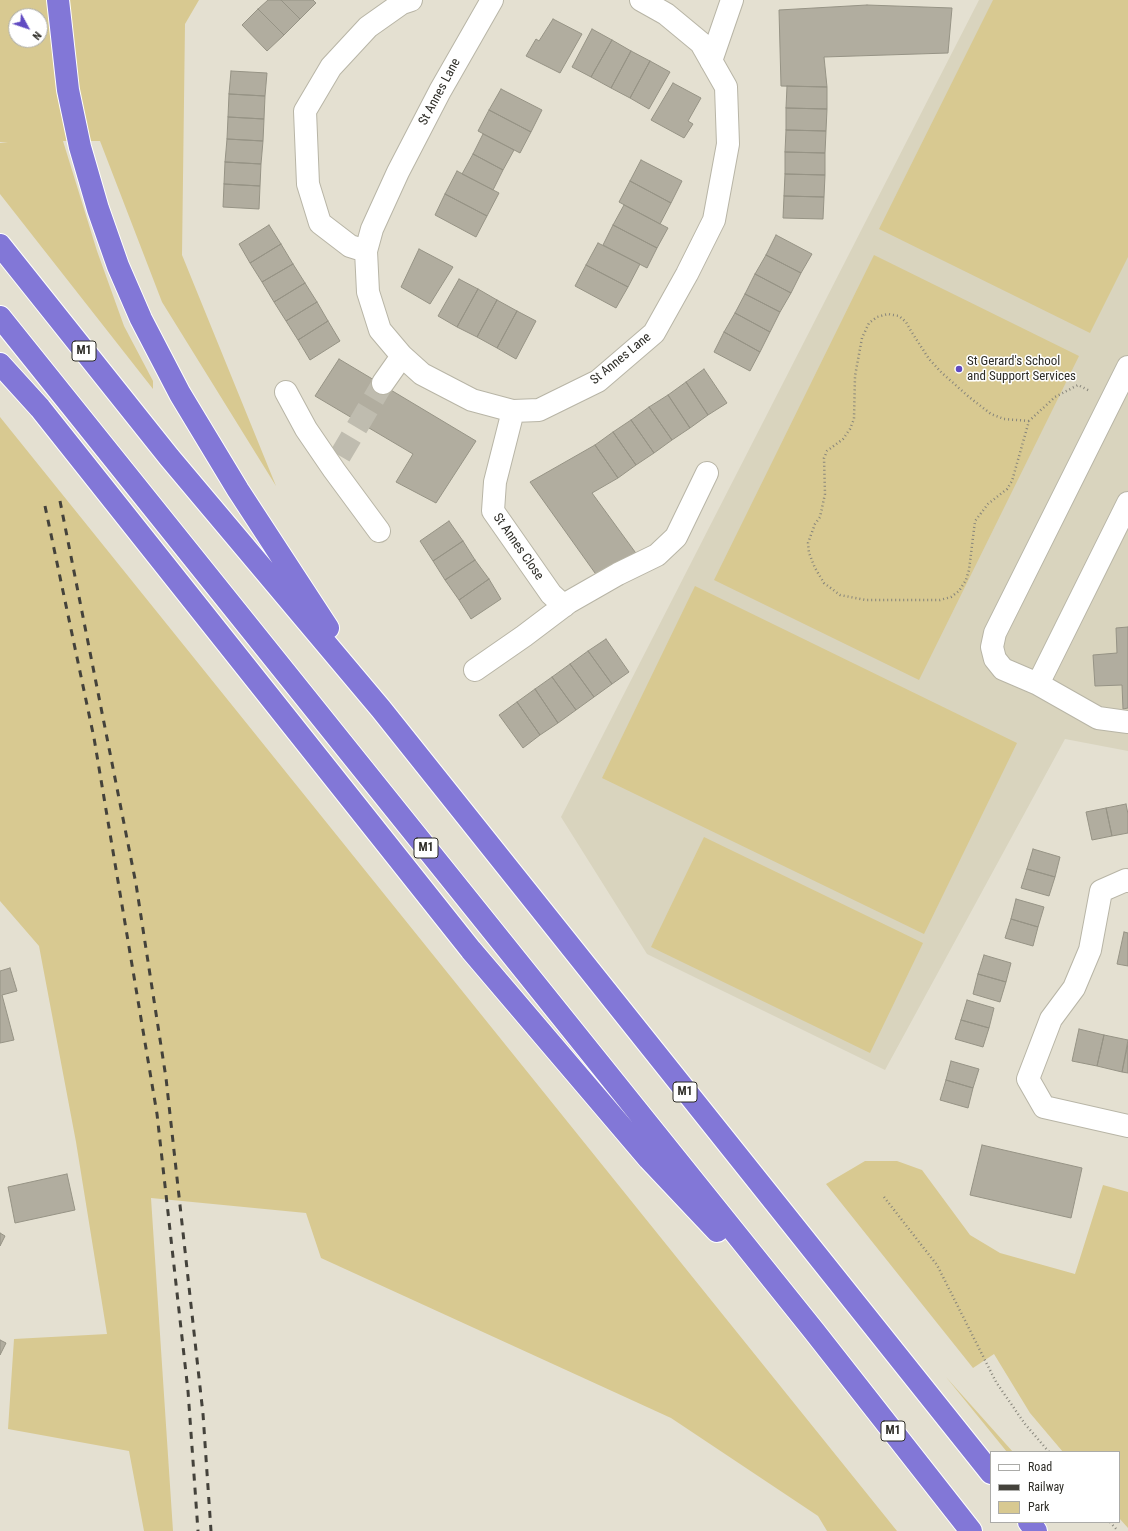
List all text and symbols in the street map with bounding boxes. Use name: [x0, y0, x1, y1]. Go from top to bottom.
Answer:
north arrow: [8, 8, 48, 48]
text: N: [30, 29, 44, 42]
street label: St Annes Lane: [416, 56, 464, 128]
street label: St Annes Lane: [588, 330, 654, 388]
road number: M1: [72, 341, 96, 361]
place label: St Gerard's School and Support Services: [967, 354, 1076, 385]
marker: St Gerard's School and Support Services: [954, 364, 964, 374]
street label: St Annes Close: [489, 511, 547, 583]
road number: M1: [414, 838, 438, 858]
road number: M1: [673, 1082, 697, 1102]
road number: M1: [881, 1421, 905, 1441]
legend: [990, 1451, 1120, 1523]
text: Road: [1028, 1460, 1052, 1474]
text: Railway: [1028, 1480, 1064, 1494]
text: Park: [1028, 1500, 1049, 1514]

